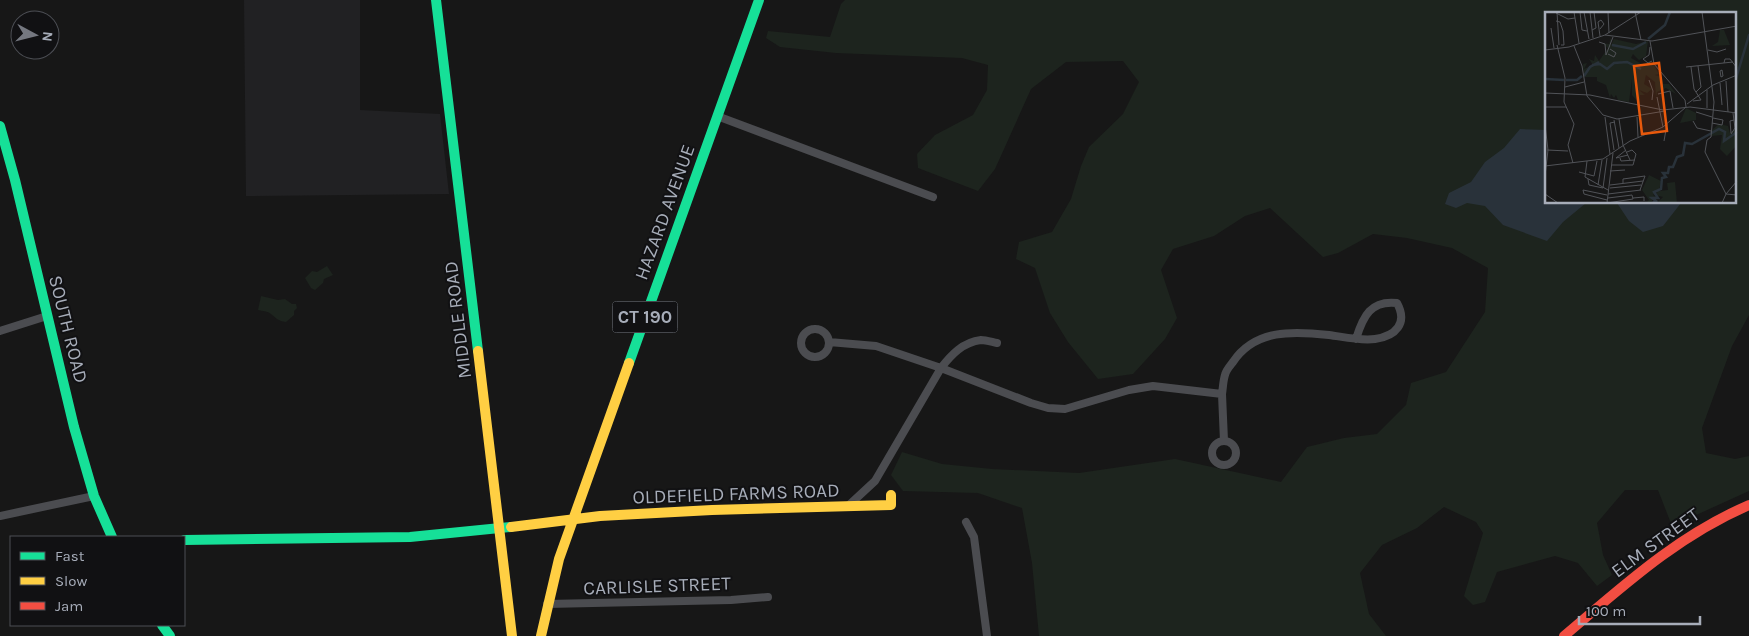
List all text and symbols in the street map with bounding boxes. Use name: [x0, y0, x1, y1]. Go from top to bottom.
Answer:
north arrow: [10, 10, 60, 60]
inset map: [1545, 12, 1736, 204]
text: N: [38, 31, 56, 43]
street label: HAZARD AVENUE: [630, 142, 700, 283]
street label: MIDDLE ROAD: [440, 260, 476, 380]
street label: SOUTH ROAD: [44, 273, 92, 385]
road number: CT 190: [612, 302, 678, 332]
street label: OLDEFIELD FARMS ROAD: [632, 479, 840, 509]
street label: ELM STREET: [1607, 503, 1704, 582]
legend: [10, 536, 185, 626]
text: Fast: [55, 547, 85, 565]
text: Slow: [55, 572, 87, 590]
street label: CARLISLE STREET: [583, 572, 732, 600]
scale bar: [1579, 594, 1700, 626]
text: Jam: [55, 597, 83, 615]
text: 100 m: [1586, 602, 1626, 620]

